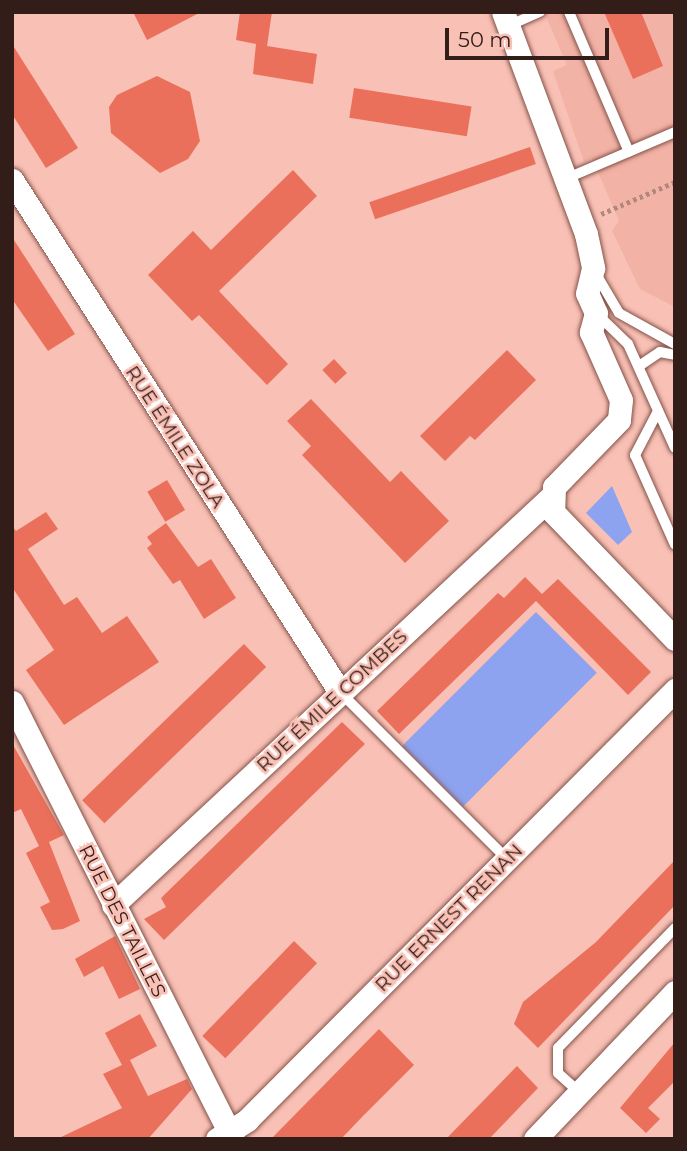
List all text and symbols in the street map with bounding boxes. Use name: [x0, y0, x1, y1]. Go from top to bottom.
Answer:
scale bar: [449, 14, 614, 58]
text: 50 m: [458, 27, 512, 52]
street label: RUE ÉMILE ZOLA: [121, 362, 229, 512]
street label: RUE ÉMILE COMBES: [252, 625, 412, 777]
street label: RUE ERNEST RENAN: [370, 839, 528, 997]
street label: RUE DES TAILLES: [74, 841, 170, 1001]

